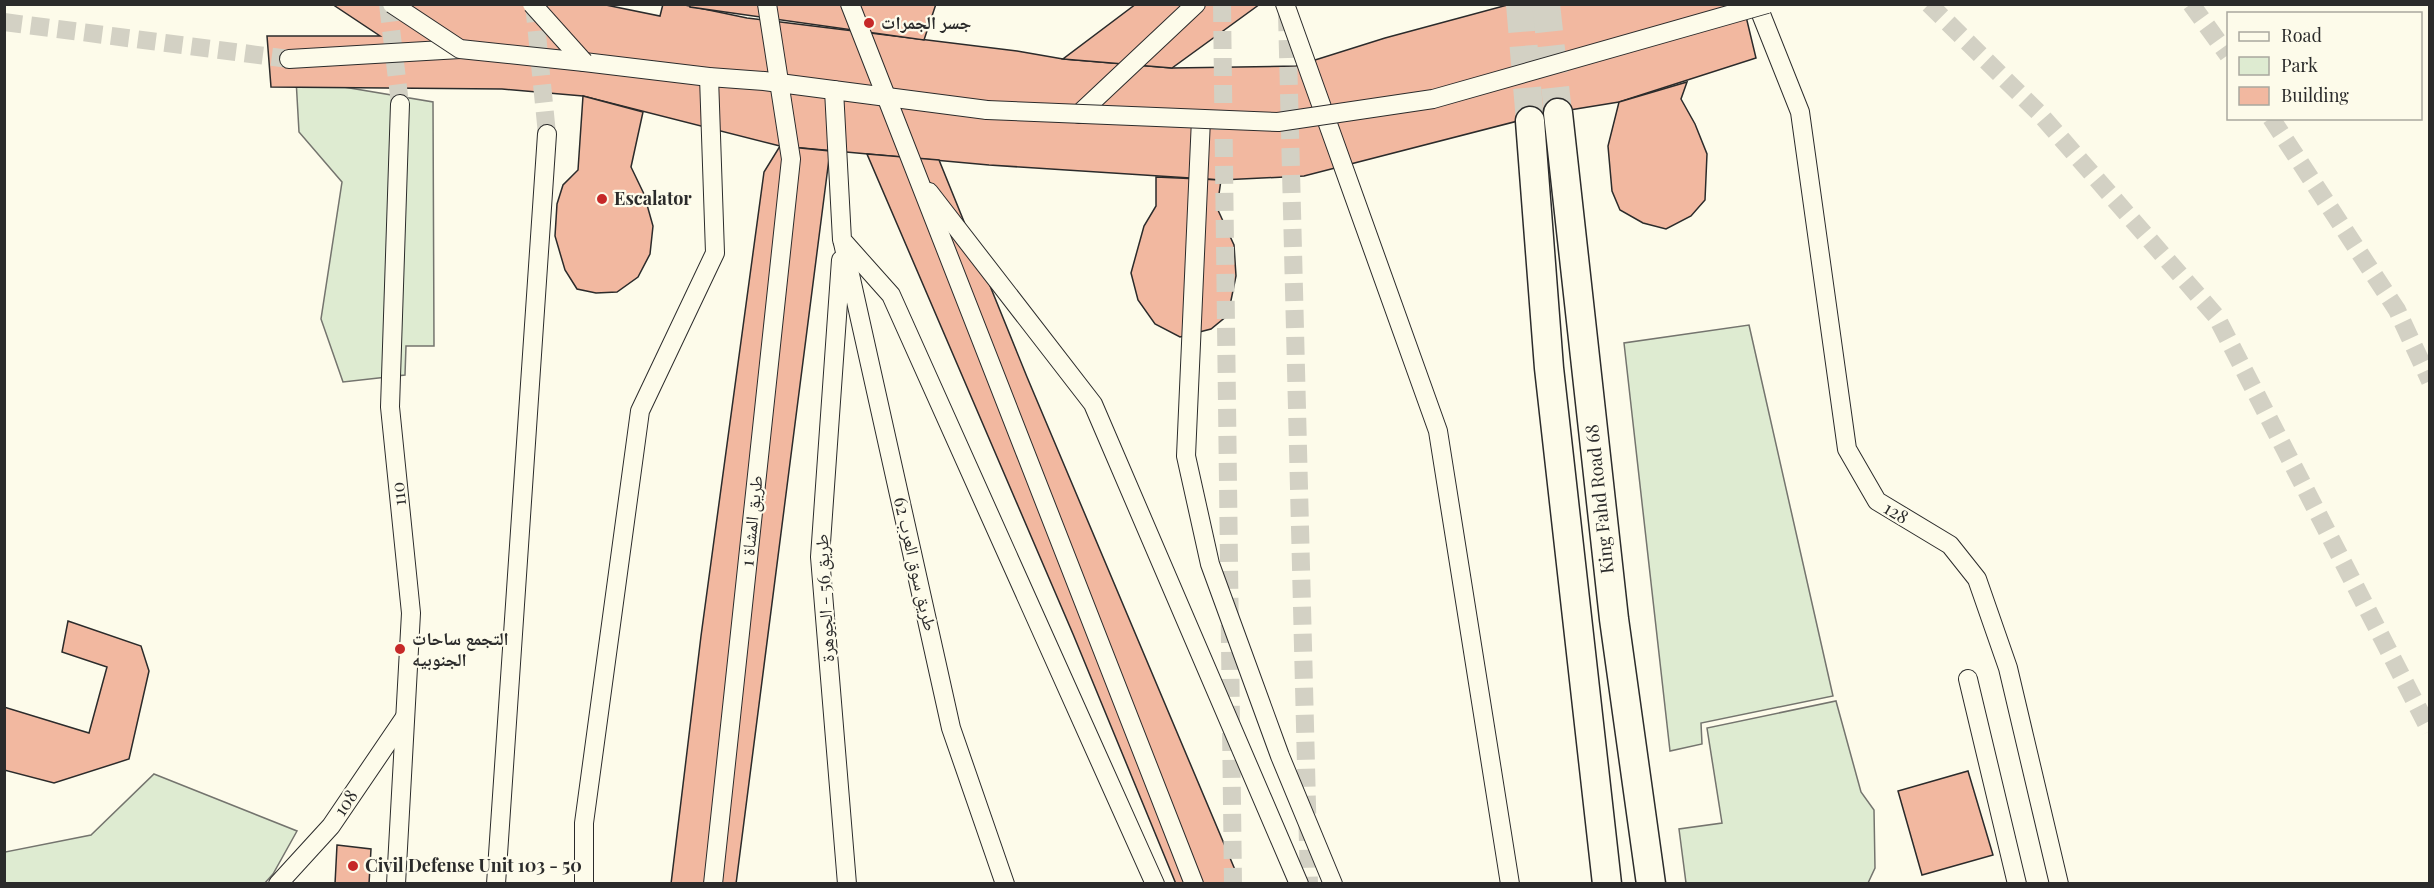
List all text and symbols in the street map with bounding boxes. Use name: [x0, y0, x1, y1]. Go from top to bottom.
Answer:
place label: جسر الجمرات: [881, 10, 972, 34]
legend: [2227, 12, 2422, 120]
marker: جسر الجمرات: [862, 16, 876, 30]
text: Road: [2281, 23, 2322, 47]
text: Park: [2281, 53, 2318, 77]
text: Building: [2281, 83, 2349, 107]
place label: Escalator: [614, 186, 692, 210]
marker: Escalator: [595, 192, 609, 206]
street label: King Fahd Road 68: [1579, 423, 1619, 575]
street label: طريق المشاة 1: [734, 474, 768, 568]
street label: 110: [385, 481, 411, 507]
street label: طريق سوق العرب 62: [889, 494, 943, 633]
street label: 128: [1880, 496, 1913, 529]
street label: طريق 56 - الجوهرة: [809, 533, 839, 663]
place label: التجمع ساحات الجنوبيه: [412, 626, 509, 671]
marker: التجمع ساحات الجنوبيه: [393, 642, 407, 656]
street label: 108: [328, 785, 363, 820]
place label: Civil Defense Unit 103 - 50: [365, 853, 582, 877]
marker: Civil Defense Unit 103 - 50: [346, 859, 360, 873]

